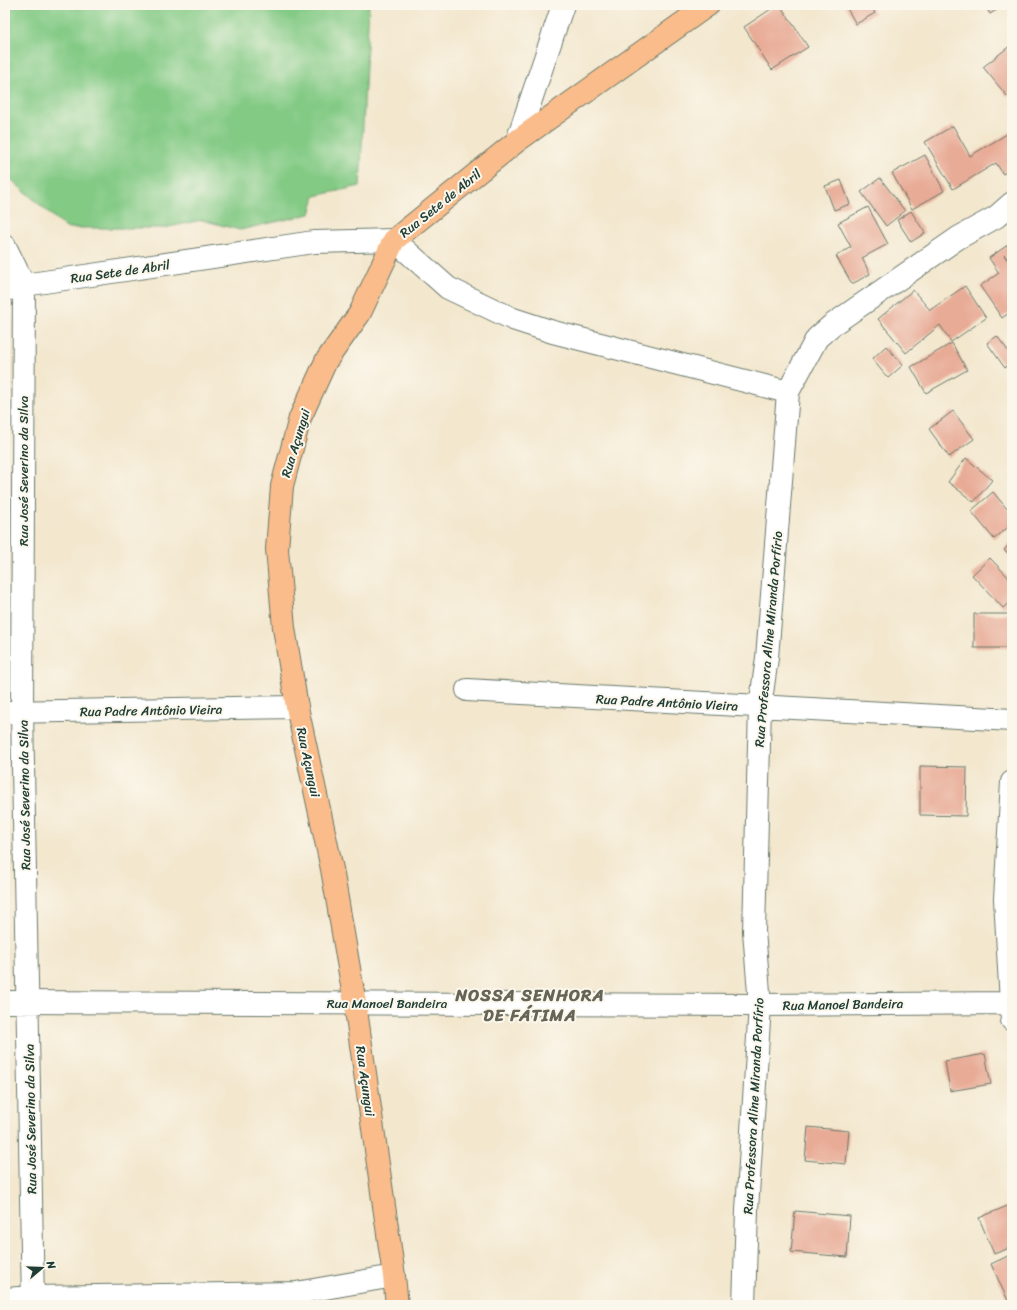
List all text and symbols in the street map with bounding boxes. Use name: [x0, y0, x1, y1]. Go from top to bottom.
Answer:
street label: Rua Sete de Abril: [394, 163, 487, 244]
street label: Rua Sete de Abril: [69, 253, 171, 290]
street label: Rua José Severino da Silva: [12, 395, 35, 546]
street label: Rua Açungui: [274, 406, 317, 480]
street label: Rua Professora Aline Miranda Porfírio: [748, 530, 789, 748]
street label: Rua Padre Antônio Vieira: [595, 687, 739, 718]
street label: Rua Padre Antônio Vieira: [80, 698, 223, 723]
street label: Rua José Severino da Silva: [12, 719, 37, 870]
street label: Rua Açungui: [290, 725, 327, 800]
district label: NOSSA SENHORA DE FÁTIMA: [454, 980, 605, 1030]
street label: Rua Manoel Bandeira: [327, 992, 448, 1015]
street label: Rua Manoel Bandeira: [783, 992, 904, 1017]
street label: Rua Professora Aline Miranda Porfírio: [736, 997, 771, 1215]
street label: Rua José Severino da Silva: [18, 1043, 43, 1194]
street label: Rua Açungui: [349, 1044, 382, 1118]
north arrow: [22, 1248, 62, 1288]
text: N: [40, 1257, 61, 1272]

